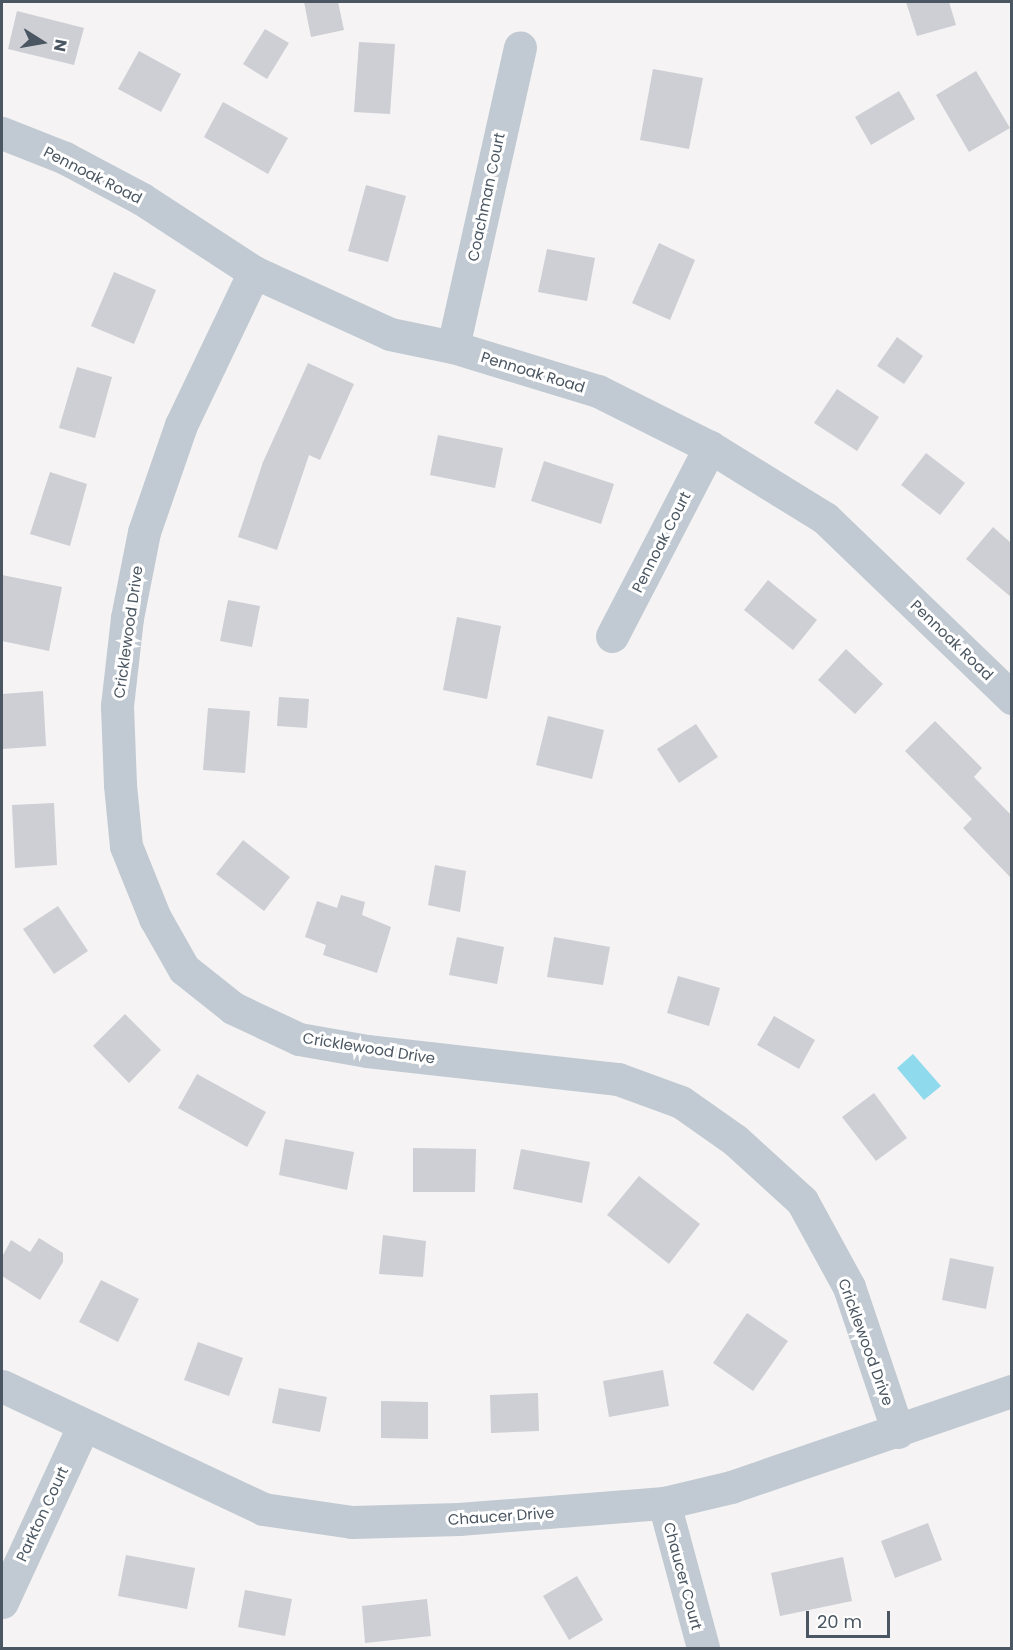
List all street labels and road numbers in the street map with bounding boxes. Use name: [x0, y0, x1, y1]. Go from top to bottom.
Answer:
street label: Coachman Court: [464, 131, 508, 263]
street label: Pennoak Road: [41, 143, 145, 207]
street label: Pennoak Road: [479, 348, 587, 396]
street label: Pennoak Court: [628, 489, 694, 595]
street label: Cricklewood Drive: [110, 564, 146, 700]
street label: Pennoak Road: [907, 596, 997, 684]
street label: Cricklewood Drive: [301, 1029, 437, 1067]
street label: Cricklewood Drive: [835, 1276, 897, 1408]
street label: Parkton Court: [12, 1464, 72, 1564]
street label: Chaucer Drive: [447, 1503, 555, 1529]
street label: Chaucer Court: [660, 1520, 706, 1632]

